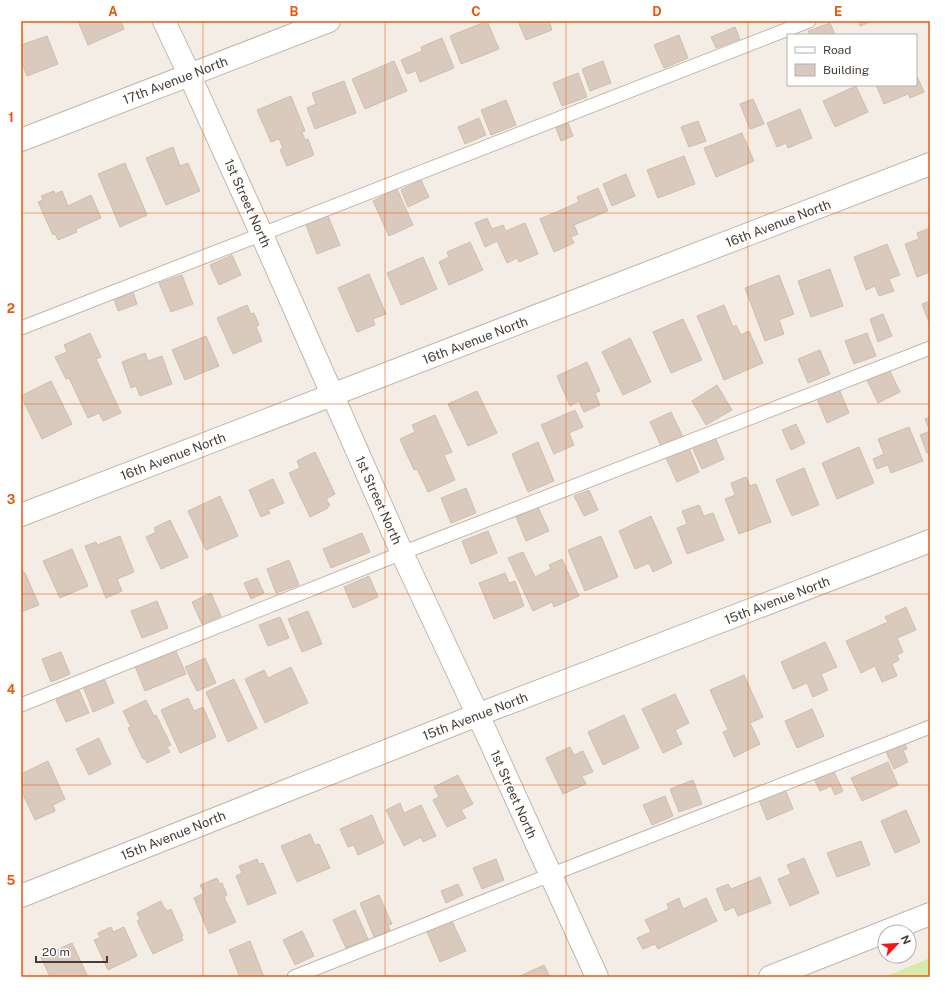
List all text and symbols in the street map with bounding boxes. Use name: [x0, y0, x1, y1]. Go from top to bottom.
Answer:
text: A: [108, 4, 118, 19]
text: B: [290, 4, 299, 19]
text: C: [471, 4, 481, 19]
text: D: [652, 4, 662, 19]
text: E: [834, 4, 842, 19]
legend: [787, 34, 917, 86]
text: Road: [823, 43, 851, 57]
street label: 17th Avenue North: [121, 54, 230, 107]
text: Building: [823, 63, 869, 77]
text: 1: [8, 110, 14, 125]
street label: 1st Street North: [221, 156, 274, 250]
street label: 16th Avenue North: [724, 197, 833, 250]
text: 2: [7, 301, 15, 316]
street label: 16th Avenue North: [421, 314, 530, 367]
street label: 16th Avenue North: [119, 430, 228, 483]
street label: 1st Street North: [352, 453, 405, 547]
text: 3: [7, 492, 16, 507]
street label: 15th Avenue North: [722, 573, 832, 627]
text: 4: [7, 682, 16, 697]
street label: 15th Avenue North: [420, 689, 530, 743]
street label: 1st Street North: [487, 747, 540, 841]
street label: 15th Avenue North: [119, 808, 228, 863]
text: 5: [7, 873, 16, 888]
north arrow: [877, 924, 917, 964]
text: N: [899, 933, 913, 946]
scale bar: [36, 938, 107, 964]
text: 20 m: [42, 945, 70, 959]

